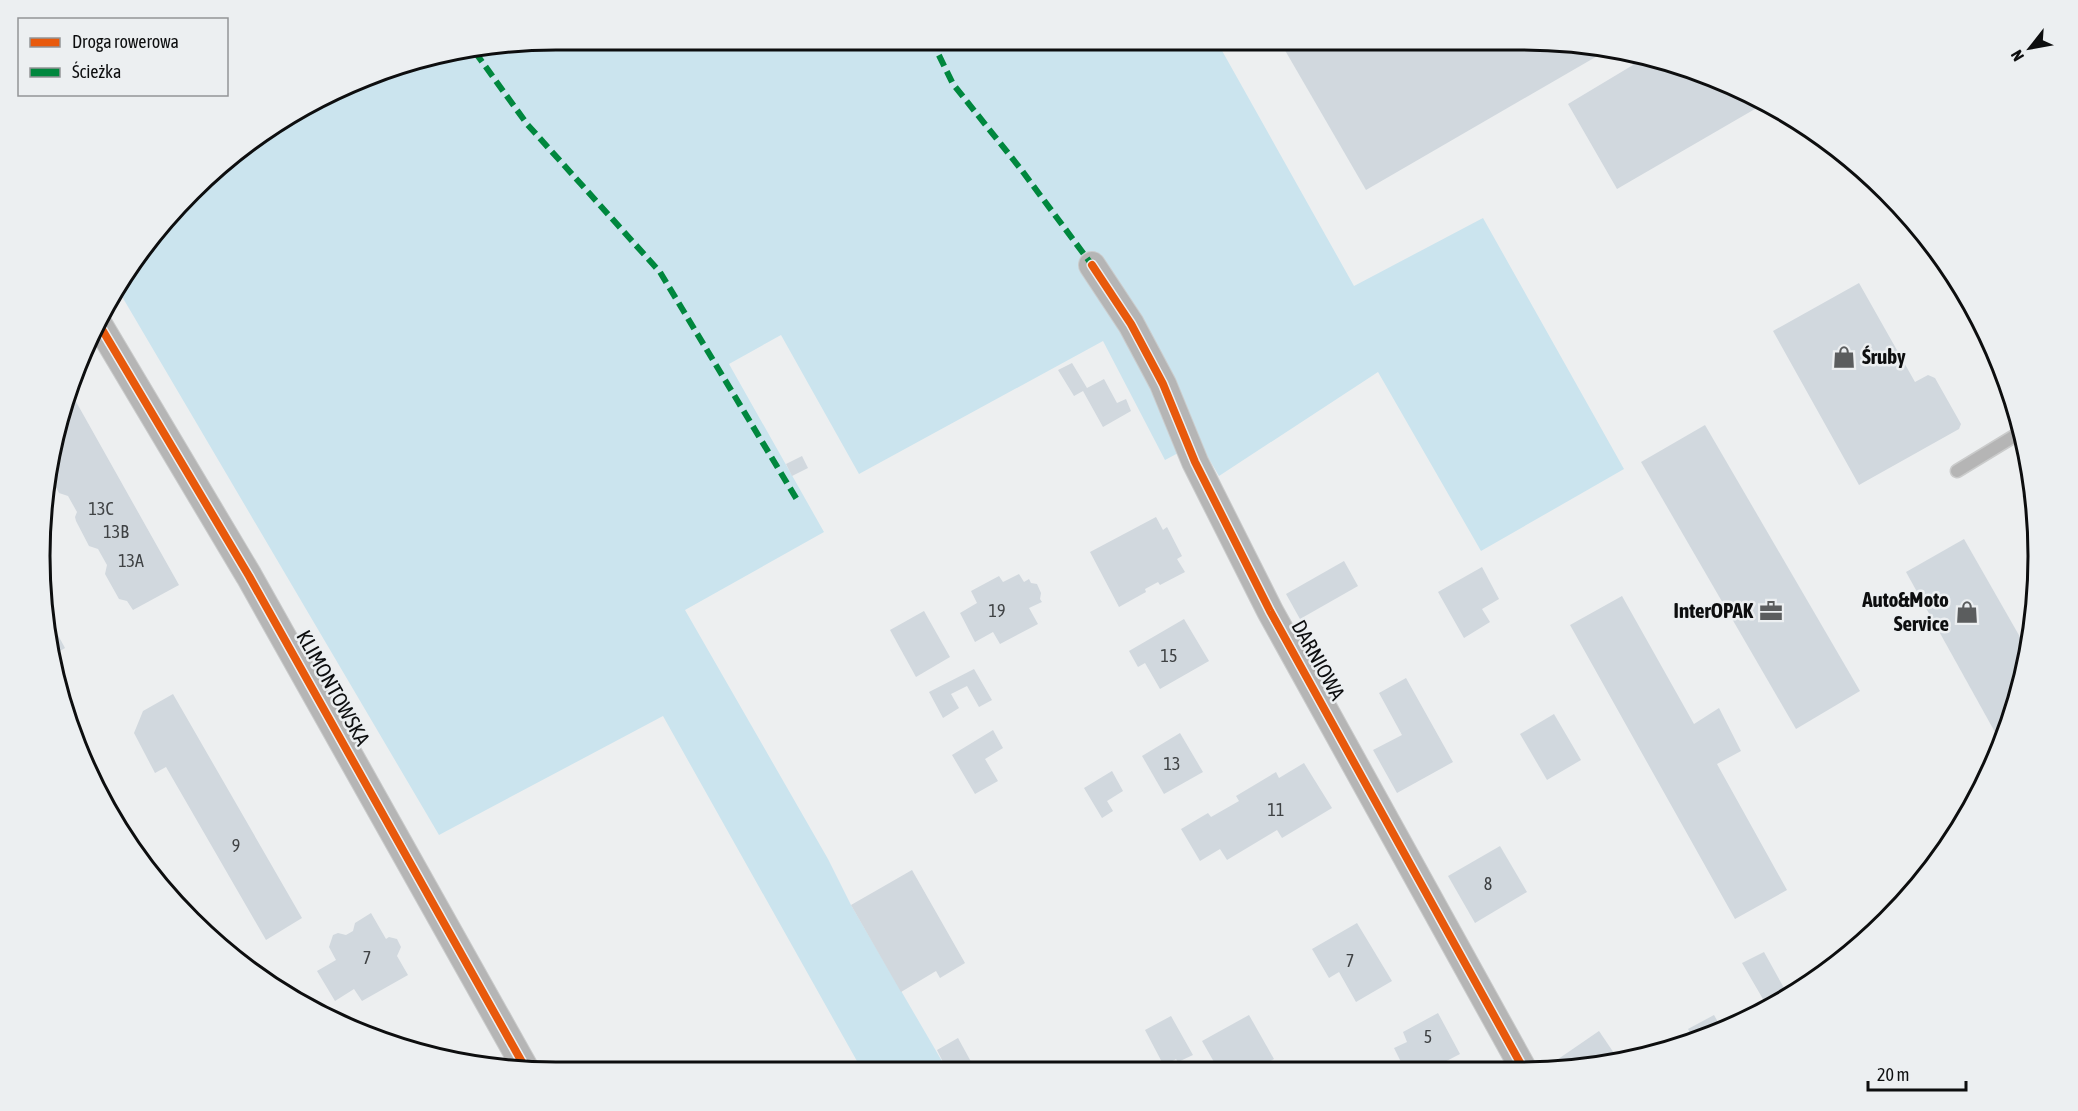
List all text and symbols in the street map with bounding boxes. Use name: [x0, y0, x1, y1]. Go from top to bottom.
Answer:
legend: [18, 18, 228, 96]
north arrow: [2000, 18, 2060, 78]
text: Droga rowerowa: [72, 31, 179, 52]
text: N: [2007, 47, 2027, 64]
text: Ścieżka: [72, 61, 121, 82]
shop icon: Śruby: [1831, 344, 1857, 370]
place label: Śruby: [1862, 344, 1906, 368]
house number: 13C: [88, 498, 114, 519]
house number: 13B: [103, 521, 129, 542]
house number: 13A: [118, 550, 144, 571]
place label: Auto&Moto Service: [1861, 587, 1949, 635]
place label: InterOPAK: [1674, 598, 1754, 622]
office icon: InterOPAK: [1758, 598, 1784, 624]
shop icon: Auto&Moto Service: [1954, 599, 1980, 625]
house number: 19: [989, 600, 1005, 621]
street label: DARNIOWA: [1287, 615, 1351, 704]
street label: KLIMONTOWSKA: [292, 626, 376, 750]
house number: 15: [1161, 645, 1177, 666]
house number: 13: [1164, 753, 1180, 774]
house number: 11: [1268, 799, 1284, 820]
house number: 9: [232, 835, 240, 856]
house number: 8: [1484, 873, 1492, 894]
house number: 7: [363, 947, 371, 968]
house number: 7: [1346, 950, 1354, 971]
house number: 5: [1424, 1026, 1432, 1047]
scale bar: [1868, 1054, 1966, 1092]
text: 20 m: [1877, 1064, 1909, 1085]

